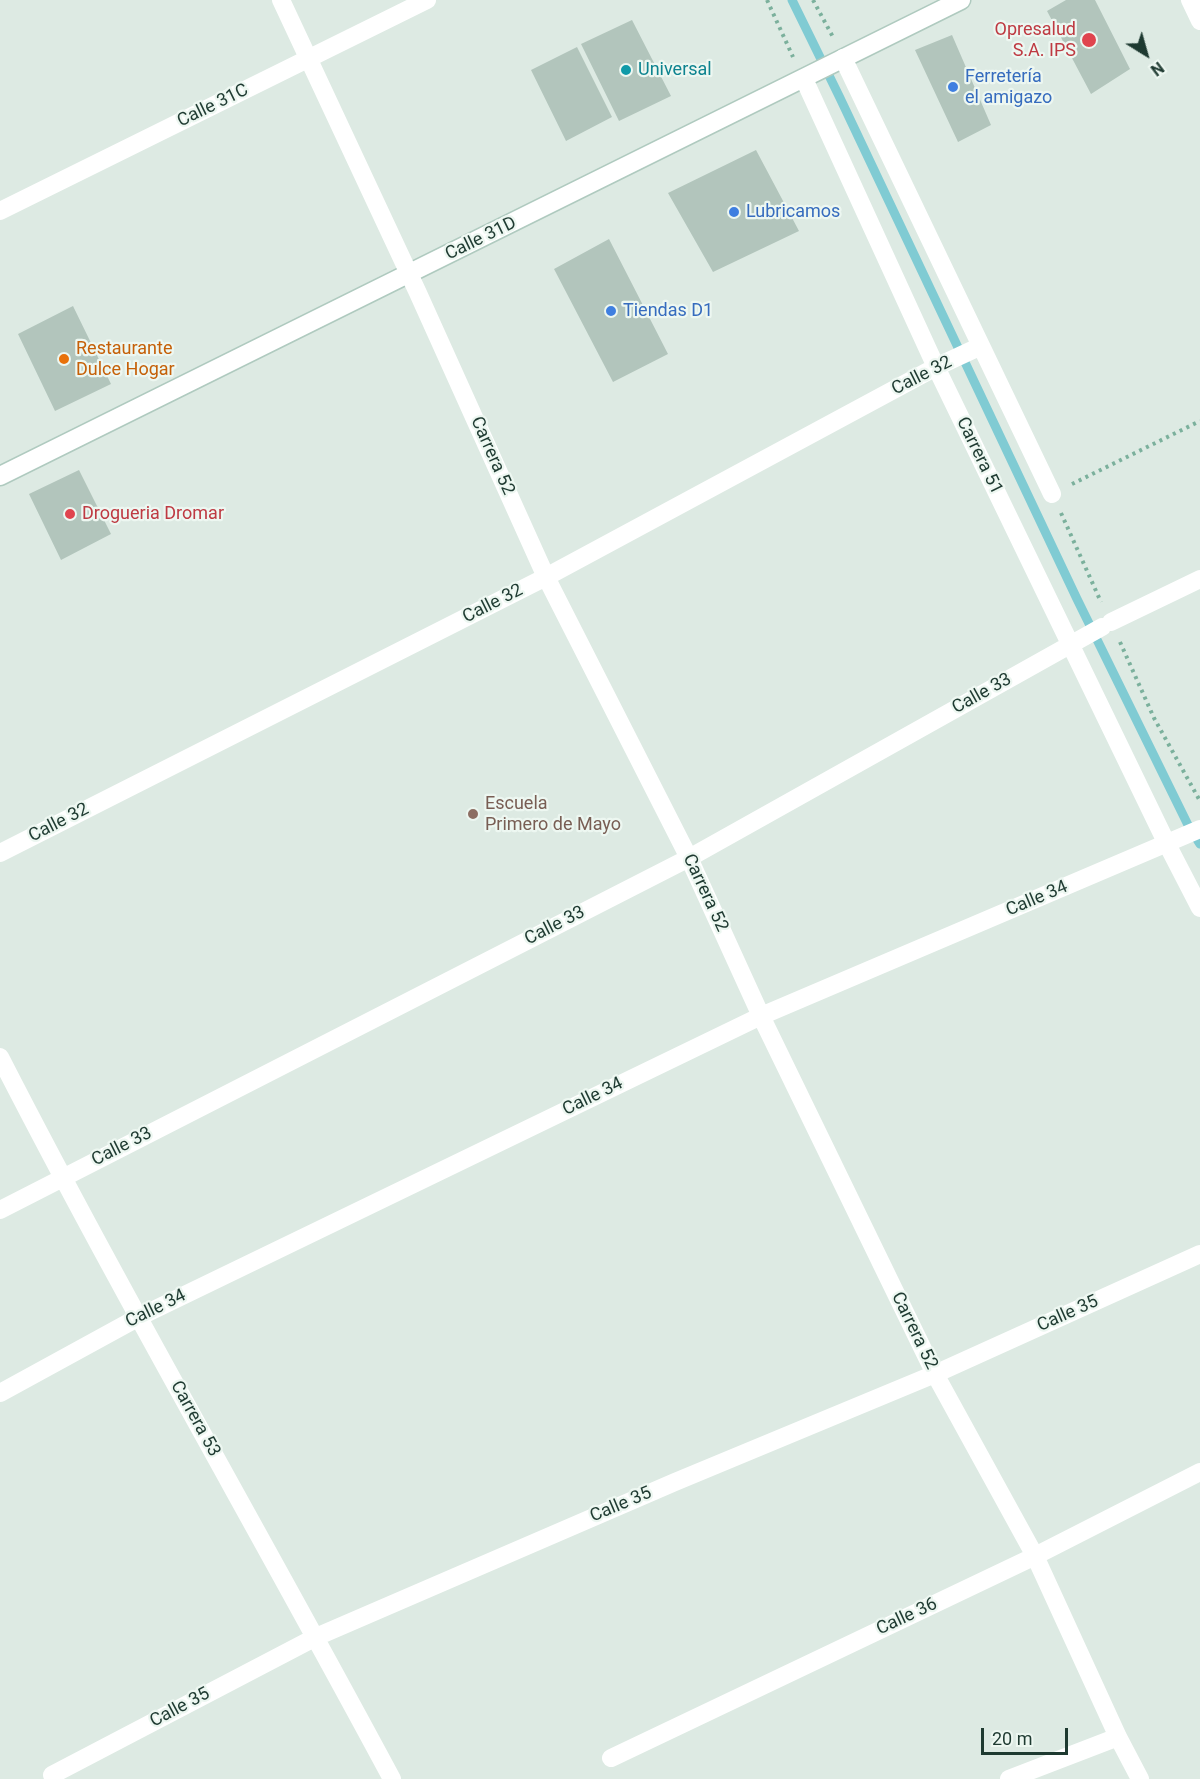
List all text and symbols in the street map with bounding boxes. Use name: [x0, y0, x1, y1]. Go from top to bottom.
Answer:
place label: Opresalud S.A. IPS: [994, 19, 1076, 62]
north arrow: [1116, 24, 1176, 84]
marker: Opresalud S.A. IPS: [1080, 31, 1098, 49]
text: N: [1147, 58, 1167, 80]
place label: Universal: [638, 59, 712, 81]
marker: Universal: [619, 63, 633, 77]
place label: Ferretería el amigazo: [965, 66, 1052, 109]
street label: Calle 31C: [174, 80, 252, 132]
marker: Ferretería el amigazo: [946, 80, 960, 94]
place label: Lubricamos: [746, 201, 840, 223]
marker: Lubricamos: [727, 205, 741, 219]
street label: Calle 31D: [442, 213, 520, 265]
place label: Tiendas D1: [623, 300, 713, 322]
marker: Tiendas D1: [604, 304, 618, 318]
place label: Restaurante Dulce Hogar: [76, 338, 175, 380]
marker: Restaurante Dulce Hogar: [57, 352, 71, 366]
street label: Calle 32: [888, 352, 956, 400]
street label: Carrera 52: [465, 414, 519, 498]
street label: Carrera 51: [951, 414, 1007, 498]
place label: Drogueria Dromar: [82, 503, 224, 525]
marker: Drogueria Dromar: [63, 507, 77, 521]
street label: Calle 32: [459, 580, 527, 628]
street label: Calle 33: [949, 669, 1015, 719]
place label: Escuela Primero de Mayo: [485, 793, 621, 836]
street label: Calle 32: [25, 799, 93, 847]
marker: Escuela Primero de Mayo: [466, 807, 480, 821]
street label: Carrera 52: [678, 851, 732, 935]
street label: Calle 34: [1003, 876, 1071, 922]
street label: Calle 33: [521, 902, 589, 950]
street label: Calle 34: [559, 1073, 627, 1121]
street label: Calle 33: [88, 1123, 156, 1171]
street label: Calle 34: [122, 1285, 190, 1333]
street label: Carrera 52: [886, 1289, 942, 1373]
street label: Calle 35: [1034, 1291, 1102, 1337]
street label: Carrera 53: [165, 1377, 225, 1461]
street label: Calle 35: [587, 1482, 655, 1528]
street label: Calle 36: [873, 1594, 941, 1640]
street label: Calle 35: [146, 1683, 214, 1733]
scale bar: [984, 1716, 1071, 1754]
text: 20 m: [992, 1728, 1032, 1749]

